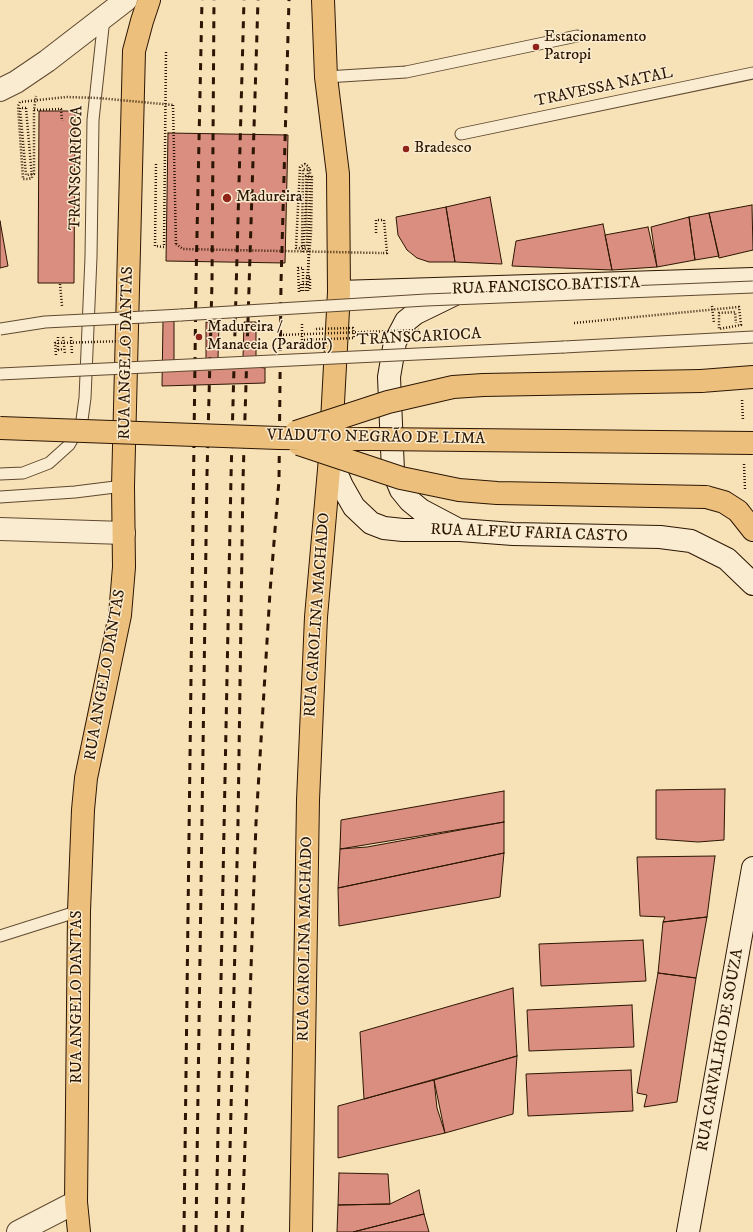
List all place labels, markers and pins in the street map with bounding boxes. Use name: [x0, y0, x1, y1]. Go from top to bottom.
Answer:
place label: Estacionamento Patropi: [544, 28, 646, 66]
marker: Estacionamento Patropi: [531, 42, 541, 52]
place label: Bradesco: [414, 139, 471, 159]
marker: Bradesco: [401, 144, 411, 154]
place label: Madureira: [236, 188, 303, 208]
marker: Madureira: [221, 192, 233, 204]
place label: Madureira / Manaceia (Parador): [207, 318, 333, 356]
marker: Madureira / Manaceia (Parador): [194, 332, 204, 342]

